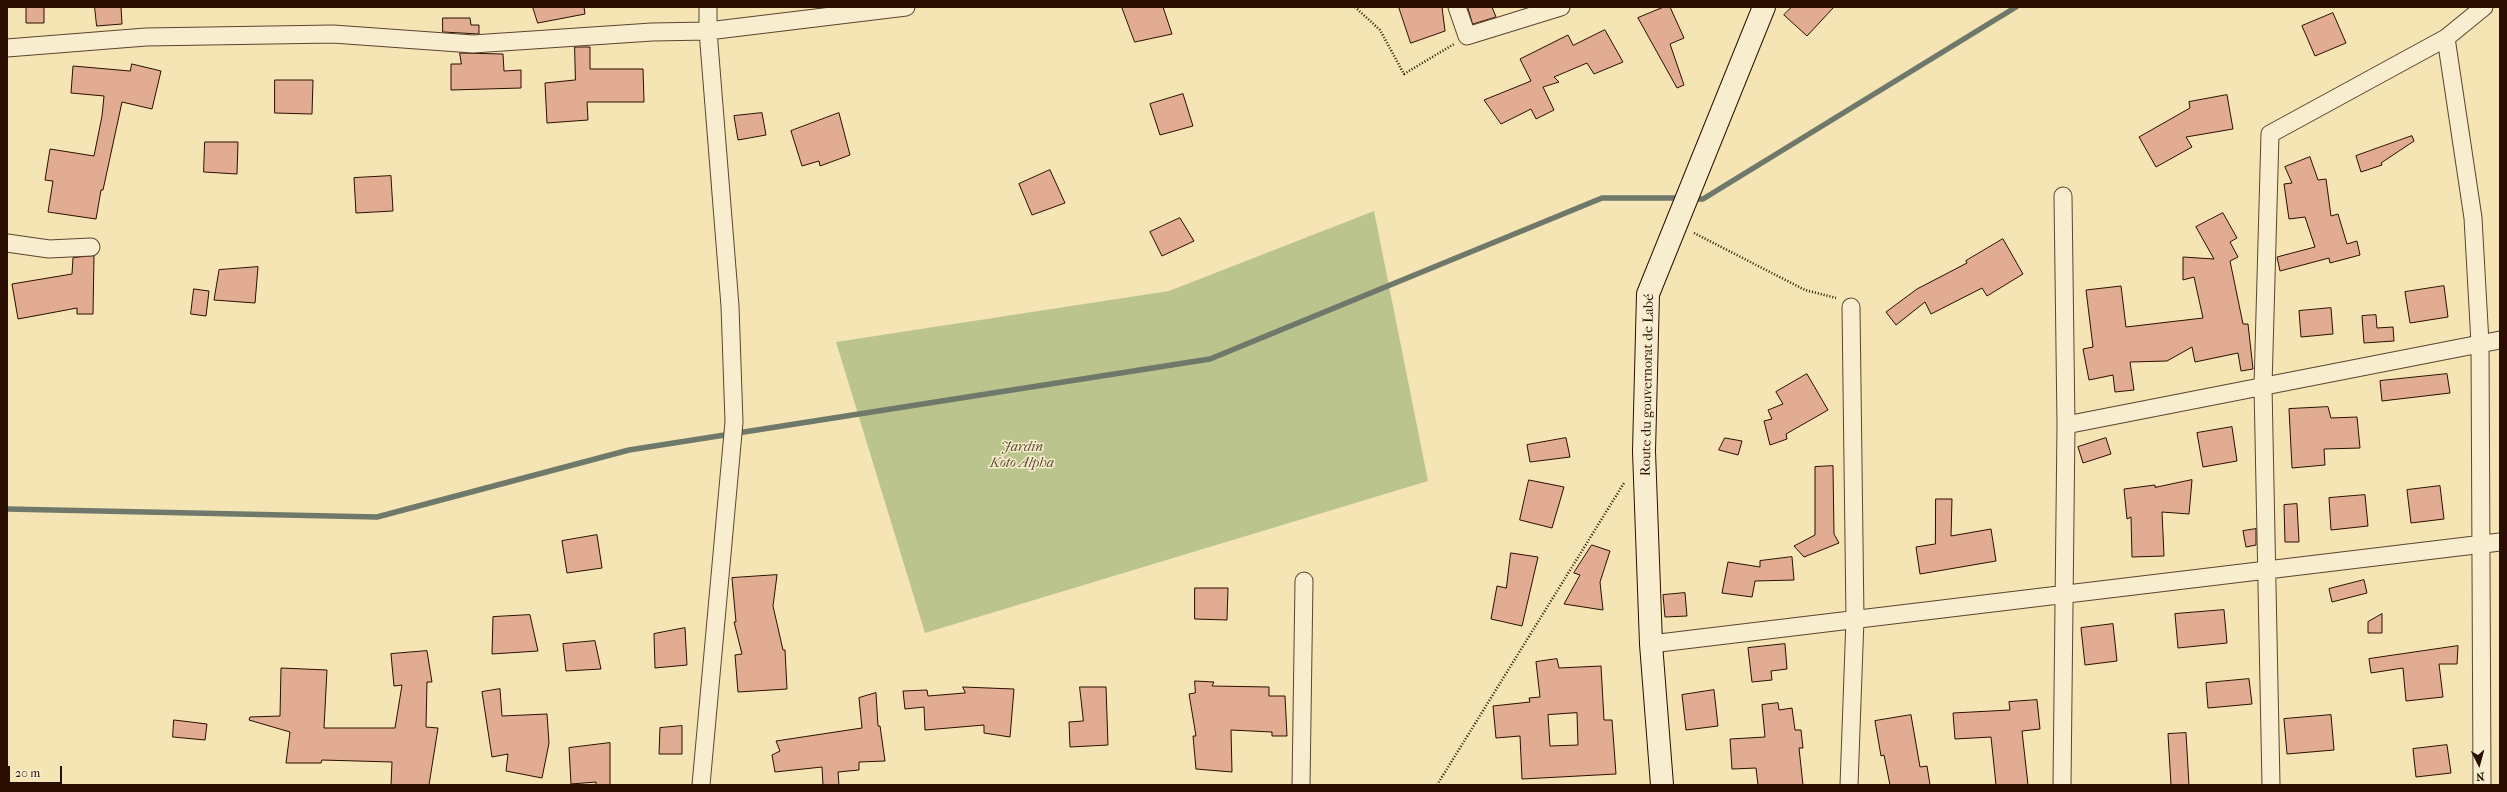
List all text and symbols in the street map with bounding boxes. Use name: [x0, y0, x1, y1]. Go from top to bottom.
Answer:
street label: Route du gouvernorat de Labé: [1638, 294, 1658, 476]
park label: Jardin Koto Alpha: [990, 440, 1054, 472]
north arrow: [2459, 744, 2499, 784]
scale bar: [10, 758, 64, 784]
text: 20 m: [15, 766, 40, 780]
text: N: [2475, 770, 2485, 783]

